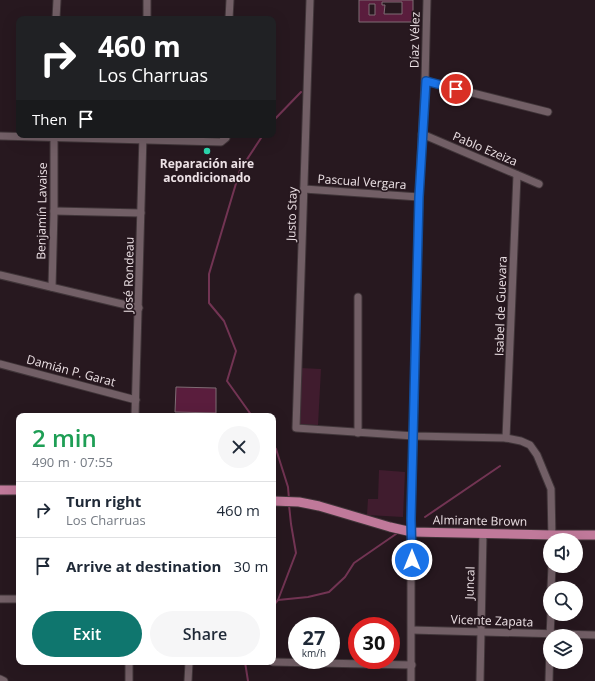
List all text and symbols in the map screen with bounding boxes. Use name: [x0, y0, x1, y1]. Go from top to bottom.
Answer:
street label: Díaz Vélez: [406, 11, 423, 68]
text: 460 m: [98, 27, 181, 65]
icon: right: [32, 32, 84, 84]
text: Los Charruas: [98, 63, 208, 87]
pin: [439, 72, 473, 106]
icon: arrive: [445, 78, 467, 100]
icon: arrive: [75, 108, 97, 130]
text: Then: [32, 109, 67, 129]
street label: Pablo Ezeiza: [450, 127, 520, 170]
marker: Reparación aire acondicionado: [202, 146, 212, 156]
place label: Reparación aire acondicionado: [160, 155, 254, 186]
street label: Benjamín Lavaise: [32, 162, 51, 260]
street label: Pascual Vergara: [317, 170, 407, 193]
street label: Justo Stay: [282, 185, 301, 242]
street label: José Rondeau: [119, 237, 138, 314]
street label: Isabel de Guevara: [490, 256, 511, 356]
street label: Damián P. Garat: [25, 350, 117, 391]
text: 2 min: [32, 421, 97, 454]
button: close: [218, 426, 260, 468]
text: 490 m · 07:55: [32, 453, 113, 471]
text: Turn right: [66, 491, 141, 511]
icon: right: [32, 499, 54, 521]
text: 460 m: [216, 500, 260, 520]
text: Los Charruas: [66, 511, 146, 529]
street label: Almirante Brown: [433, 511, 527, 530]
map controls: [543, 533, 583, 669]
button: sound: [543, 533, 583, 573]
position arrow: [391, 539, 433, 581]
icon: arrive: [32, 555, 54, 577]
text: Arrive at destination: [66, 556, 221, 576]
text: 30 m: [233, 556, 268, 576]
street label: Juncal: [460, 566, 479, 601]
button: search: [543, 581, 583, 621]
button: Exit: [32, 611, 142, 657]
button: Share: [150, 611, 260, 657]
street label: Vicente Zapata: [450, 611, 534, 630]
speed limit sign: 30: [348, 617, 400, 669]
text: 27: [303, 624, 325, 651]
button: layers: [543, 629, 583, 669]
text: km/h: [302, 646, 326, 660]

